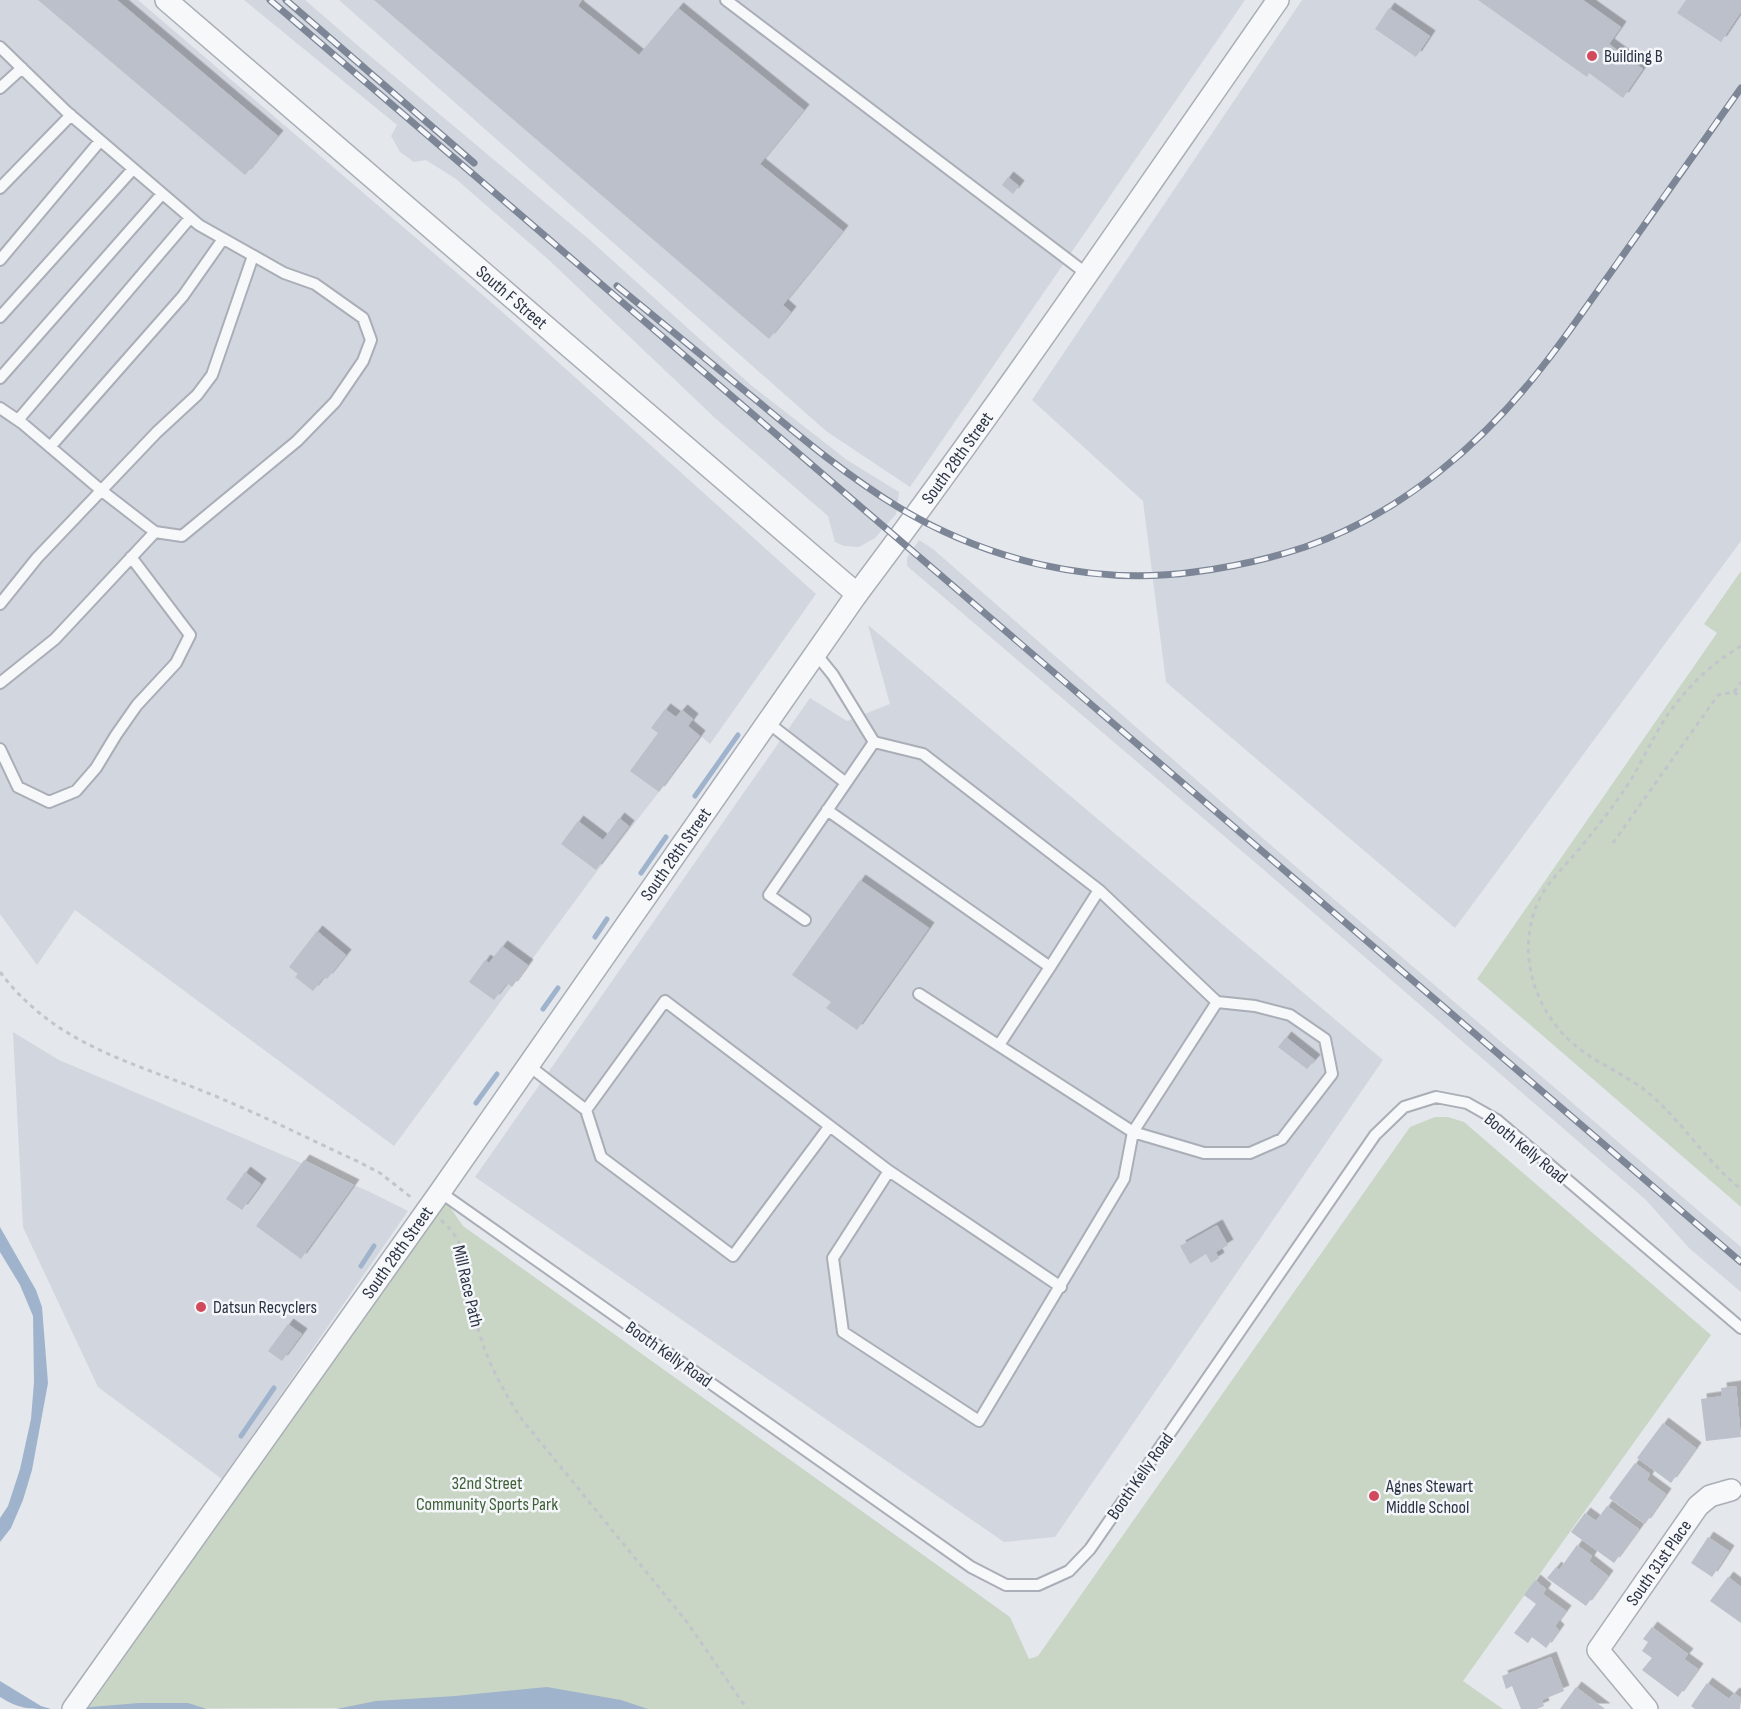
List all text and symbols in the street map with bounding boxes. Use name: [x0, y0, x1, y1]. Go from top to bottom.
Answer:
place label: Building B: [1604, 46, 1663, 67]
marker: Building B: [1585, 49, 1599, 63]
street label: South F Street: [472, 261, 552, 334]
street label: South 28th Street: [917, 408, 998, 508]
street label: South 28th Street: [636, 804, 716, 905]
street label: Booth Kelly Road: [1480, 1109, 1571, 1188]
street label: South 28th Street: [358, 1202, 438, 1303]
street label: Mill Race Path: [448, 1243, 487, 1329]
place label: Datsun Recyclers: [213, 1297, 317, 1318]
marker: Datsun Recyclers: [194, 1300, 208, 1314]
street label: Booth Kelly Road: [621, 1317, 716, 1392]
street label: Booth Kelly Road: [1103, 1429, 1178, 1524]
park label: 32nd Street Community Sports Park: [416, 1473, 558, 1515]
place label: Agnes Stewart Middle School: [1385, 1476, 1474, 1518]
marker: Agnes Stewart Middle School: [1367, 1489, 1381, 1503]
street label: South 31st Place: [1622, 1516, 1696, 1610]

